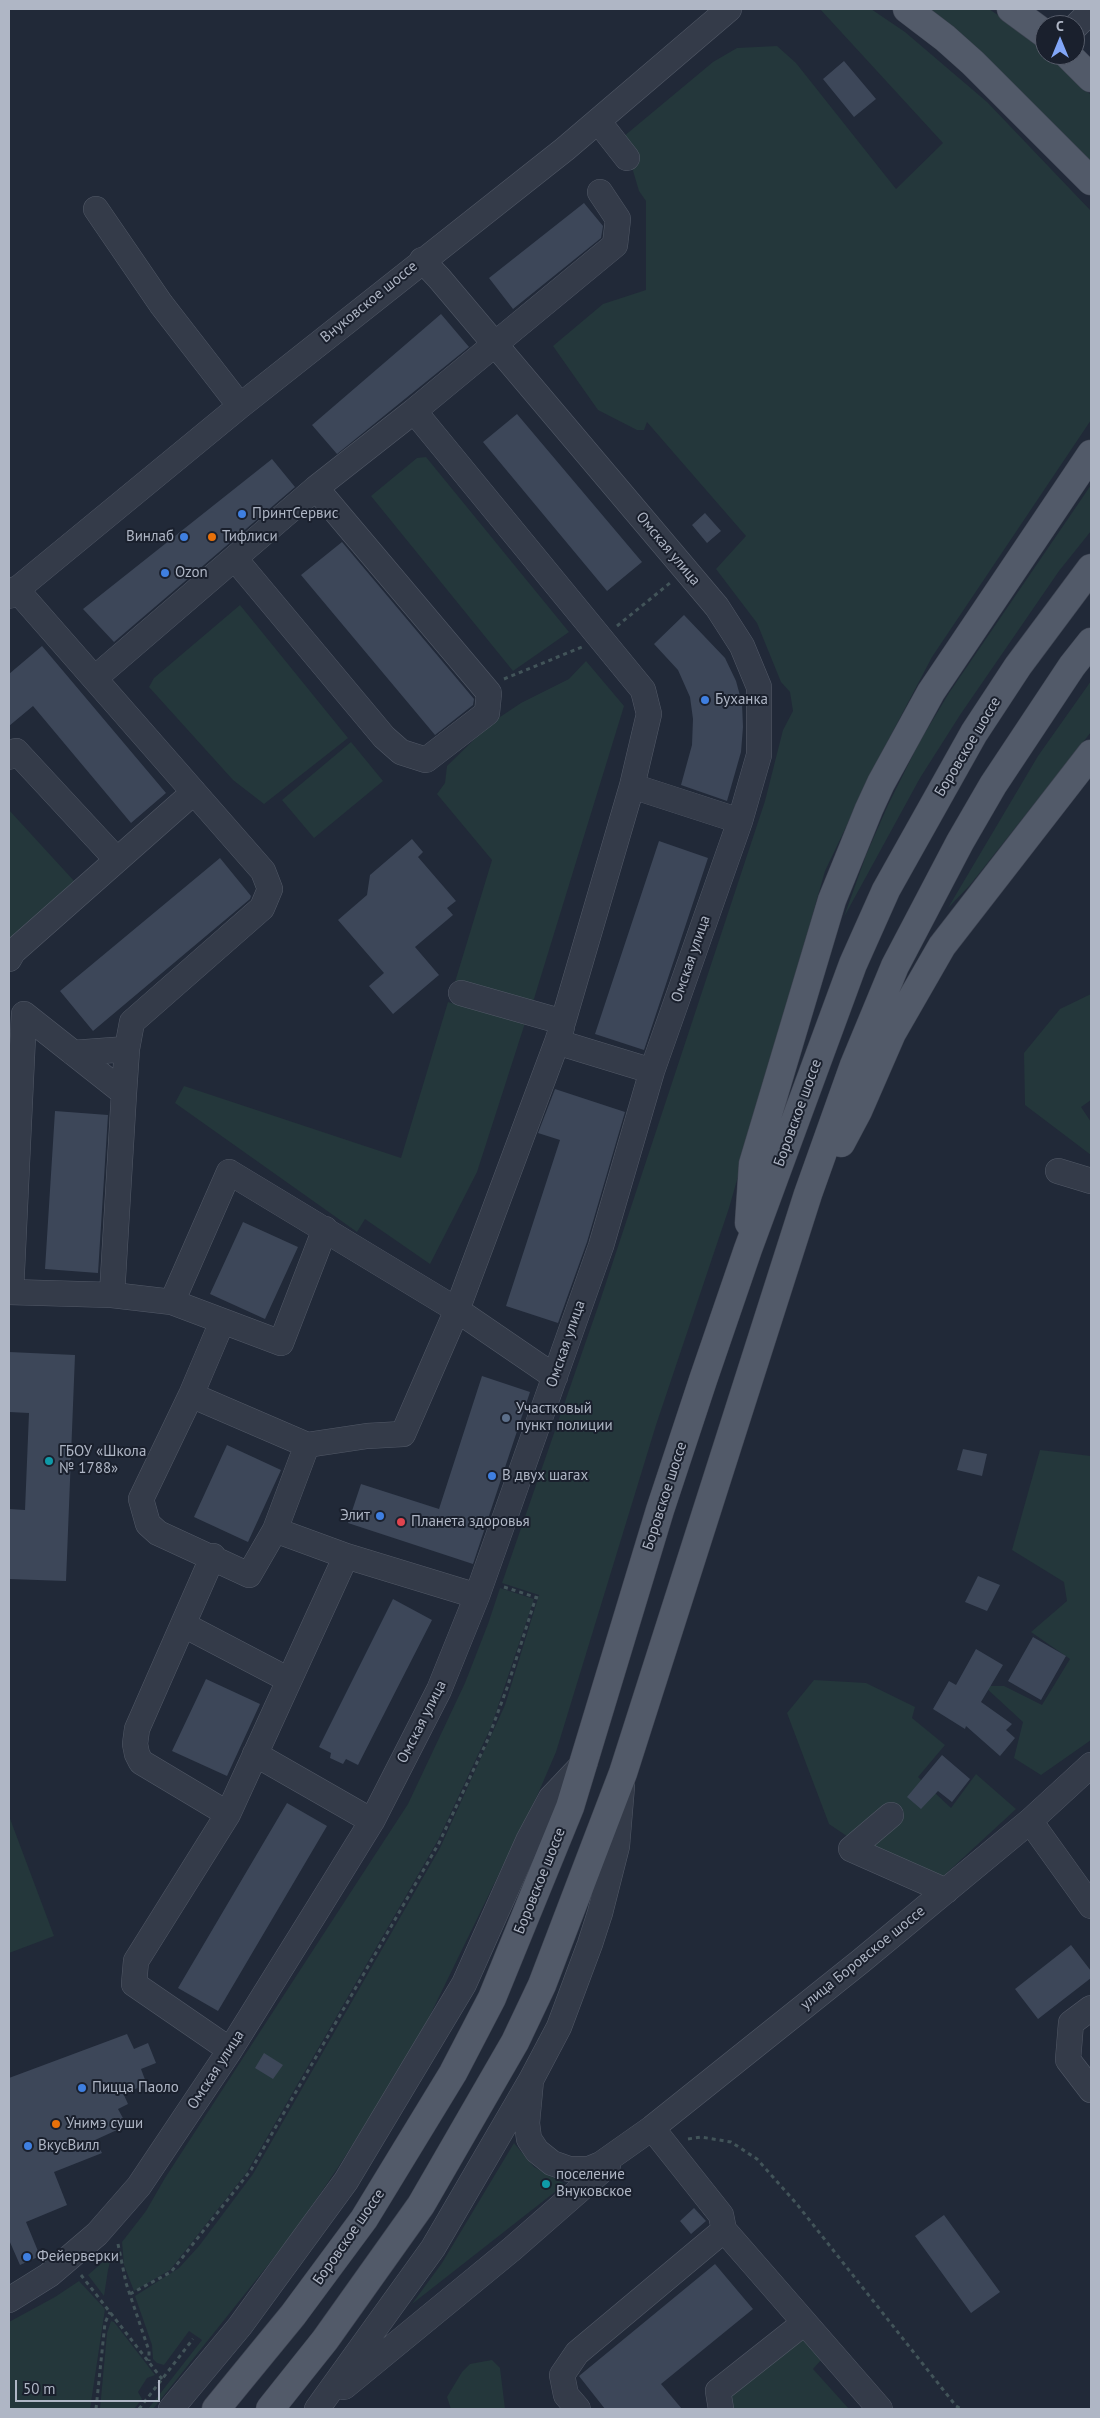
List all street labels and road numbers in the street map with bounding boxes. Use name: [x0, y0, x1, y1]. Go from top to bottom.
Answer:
street label: Внуковское шоссе: [317, 257, 421, 347]
street label: Омская улица: [632, 509, 704, 589]
street label: Боровское шоссе: [931, 694, 1005, 800]
street label: Омская улица: [668, 913, 714, 1005]
street label: Боровское шоссе: [770, 1057, 826, 1169]
street label: Омская улица: [543, 1298, 589, 1390]
street label: Боровское шоссе: [639, 1440, 691, 1552]
street label: Омская улица: [393, 1678, 451, 1766]
street label: Боровское шоссе: [511, 1825, 569, 1937]
street label: улица Боровское шоссе: [797, 1902, 929, 2014]
street label: Омская улица: [184, 2027, 248, 2113]
street label: Боровское шоссе: [309, 2186, 389, 2288]

